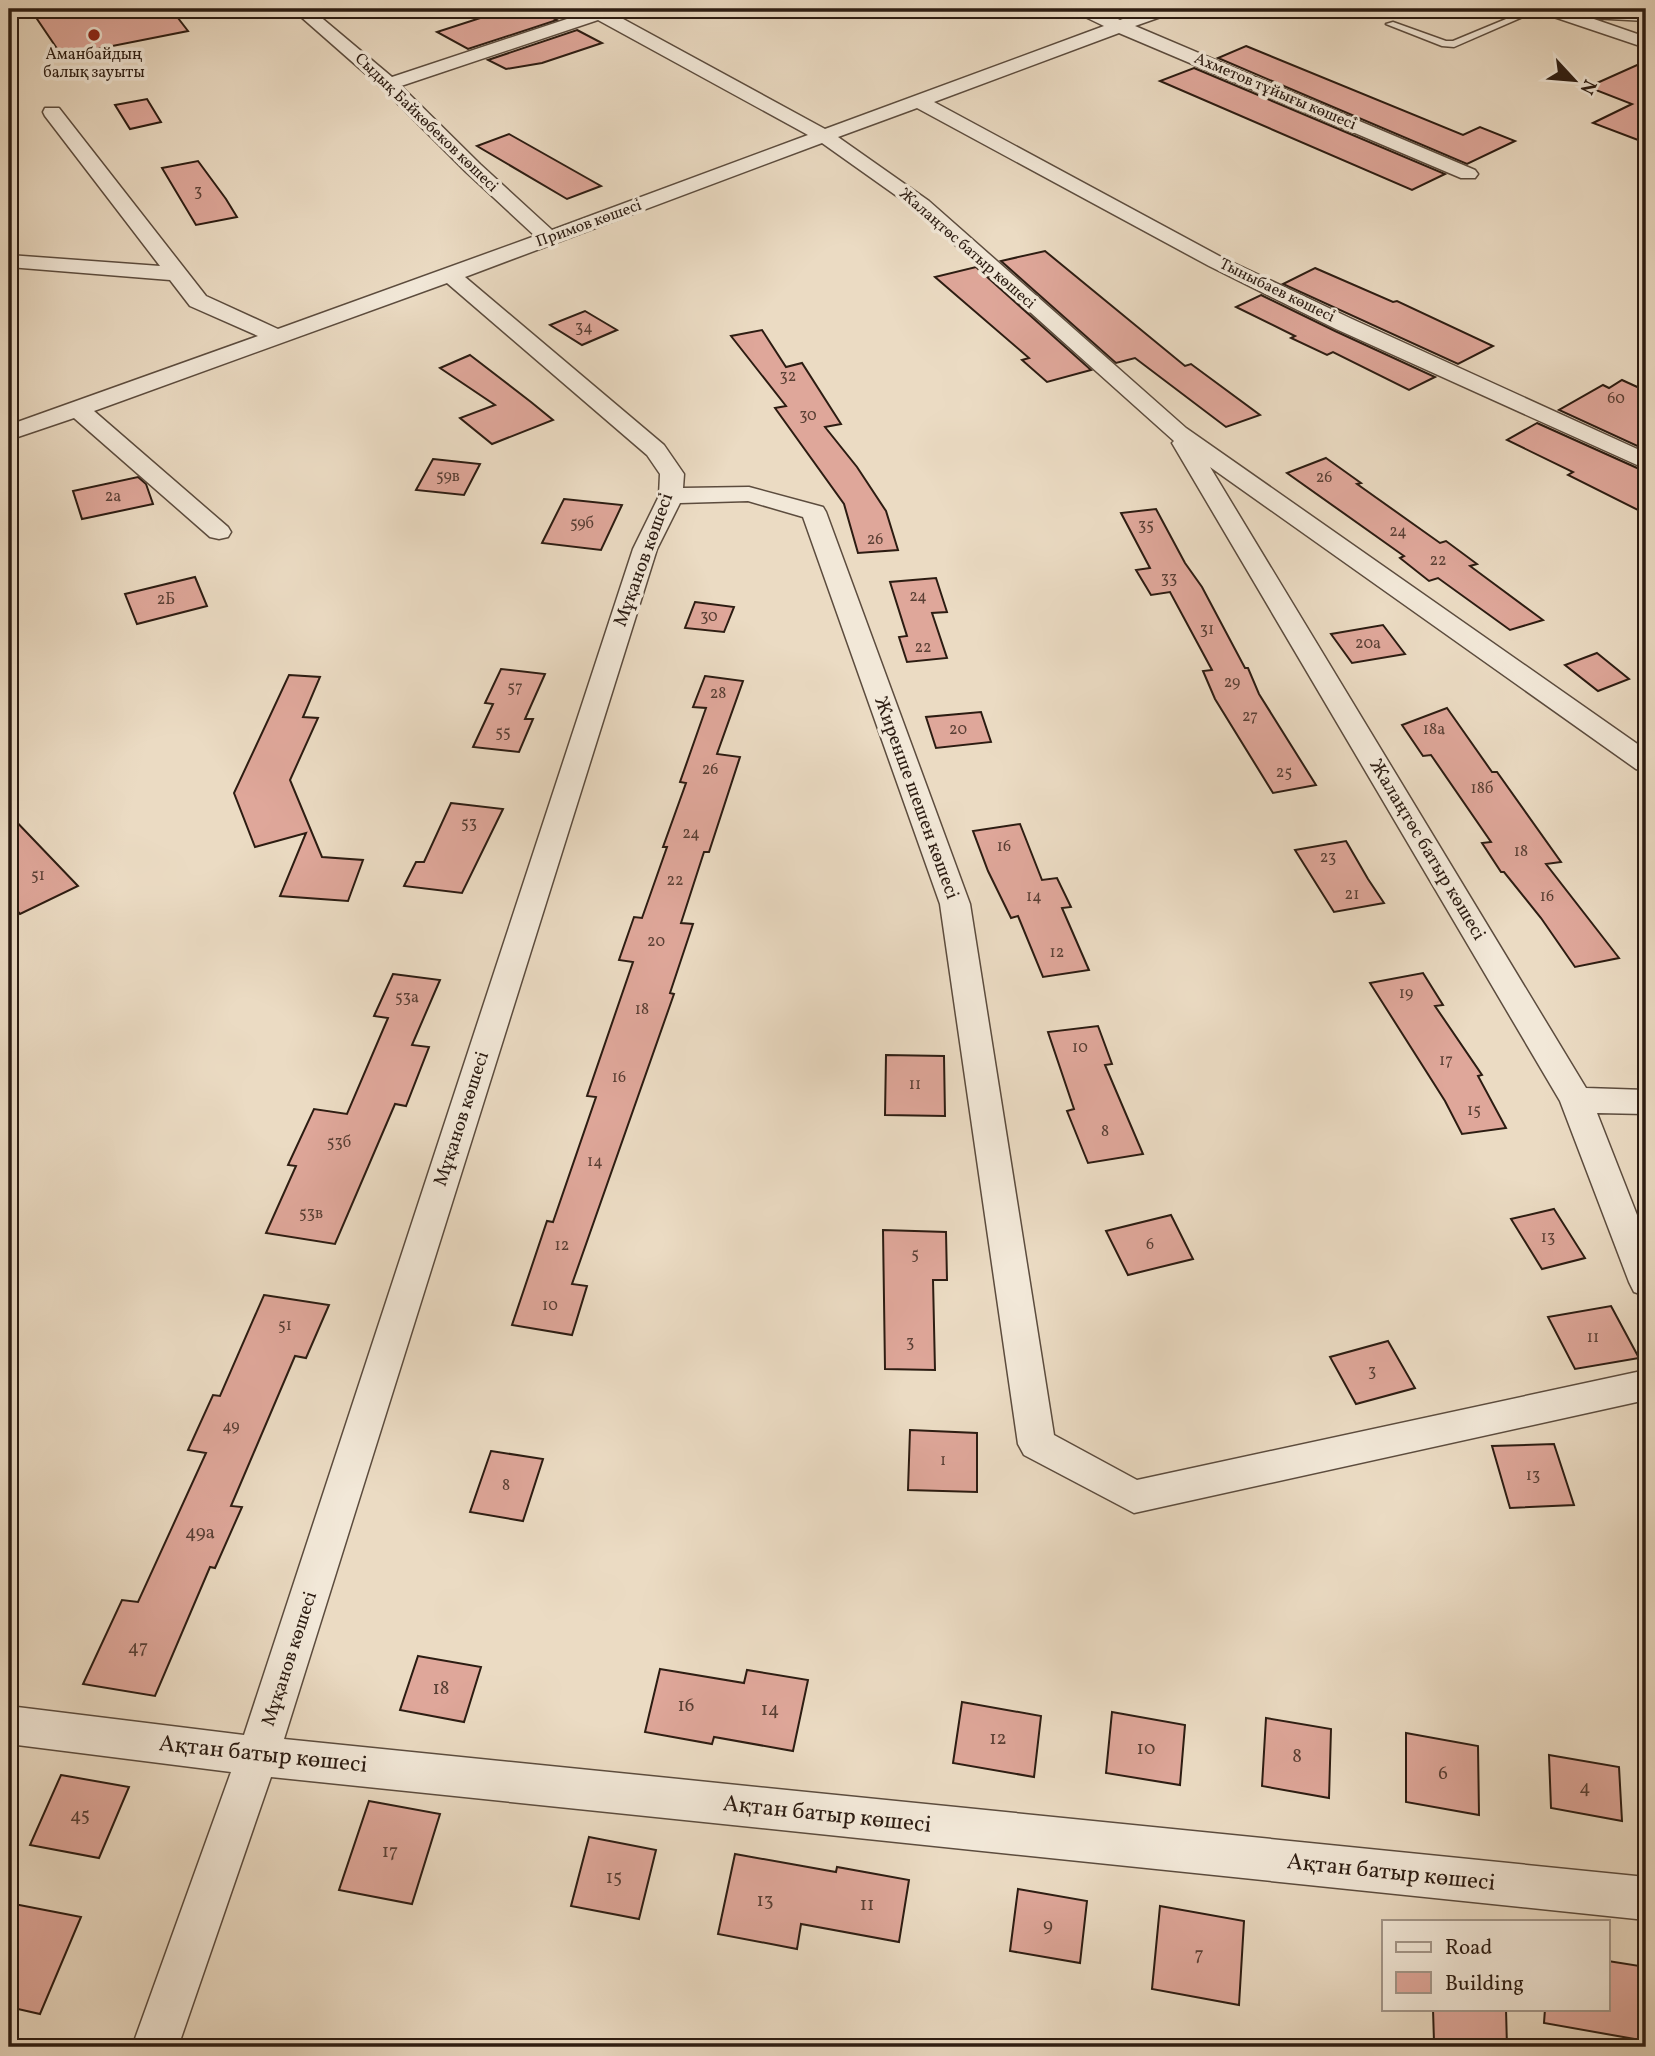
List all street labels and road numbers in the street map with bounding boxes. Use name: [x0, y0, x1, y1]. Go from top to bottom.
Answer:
street label: Сыдық Байкөбеков көшесі: [349, 48, 503, 198]
street label: Ахметов тұйығы көшесі: [1191, 48, 1360, 136]
street label: Жалаңтөс батыр көшесі: [894, 183, 1040, 315]
street label: Примов көшесі: [533, 195, 645, 253]
street label: Тыныбаев көшесі: [1216, 253, 1339, 329]
street label: Мұқанов көшесі: [608, 489, 680, 630]
street label: Жиренше шешен көшесі: [867, 693, 965, 903]
street label: Жалаңтөс батыр көшесі: [1363, 755, 1492, 946]
street label: Мұқанов көшесі: [428, 1048, 496, 1190]
street label: Мұқанов көшесі: [256, 1588, 324, 1730]
street label: Ақтан батыр көшесі: [157, 1728, 369, 1782]
street label: Ақтан батыр көшесі: [721, 1788, 933, 1842]
street label: Ақтан батыр көшесі: [1285, 1846, 1497, 1900]

